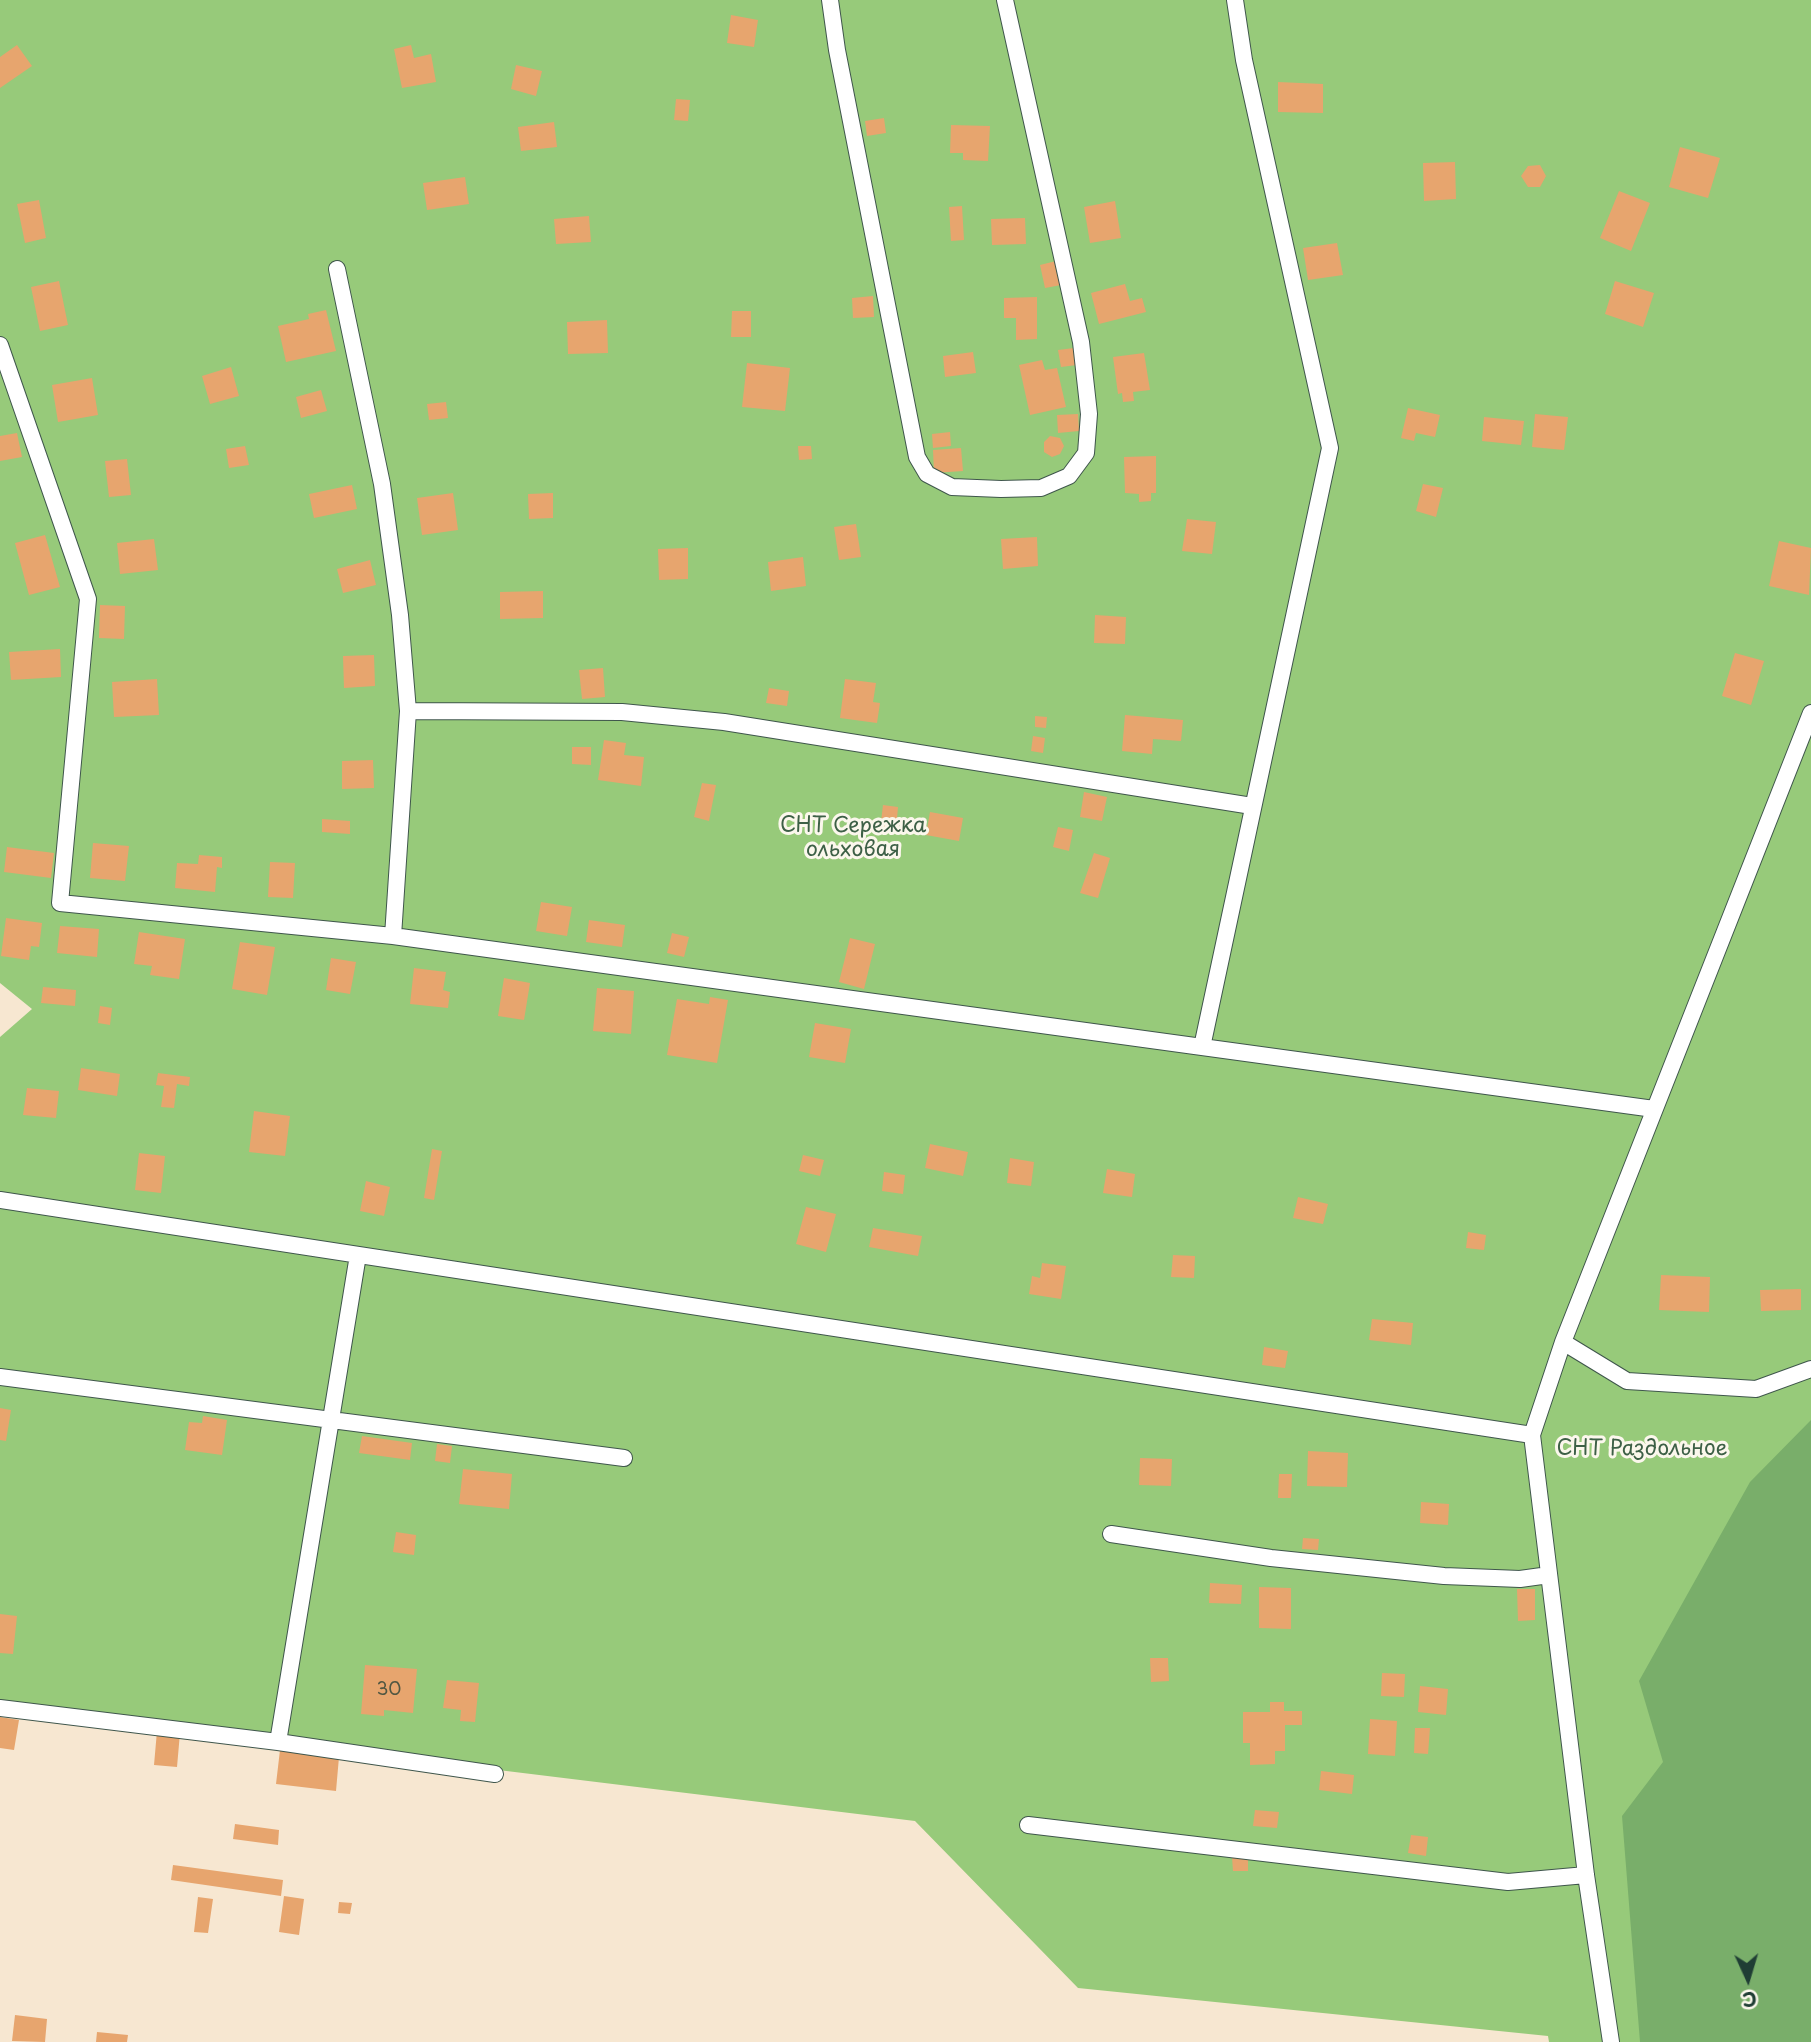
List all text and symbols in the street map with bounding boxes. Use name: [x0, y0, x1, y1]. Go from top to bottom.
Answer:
park label: СНТ Сережка ольховая: [780, 813, 926, 863]
park label: СНТ Раздольное: [1557, 1436, 1727, 1462]
house number: 30: [376, 1679, 402, 1701]
north arrow: [1713, 1944, 1783, 2014]
text: С: [1741, 1985, 1758, 2014]

